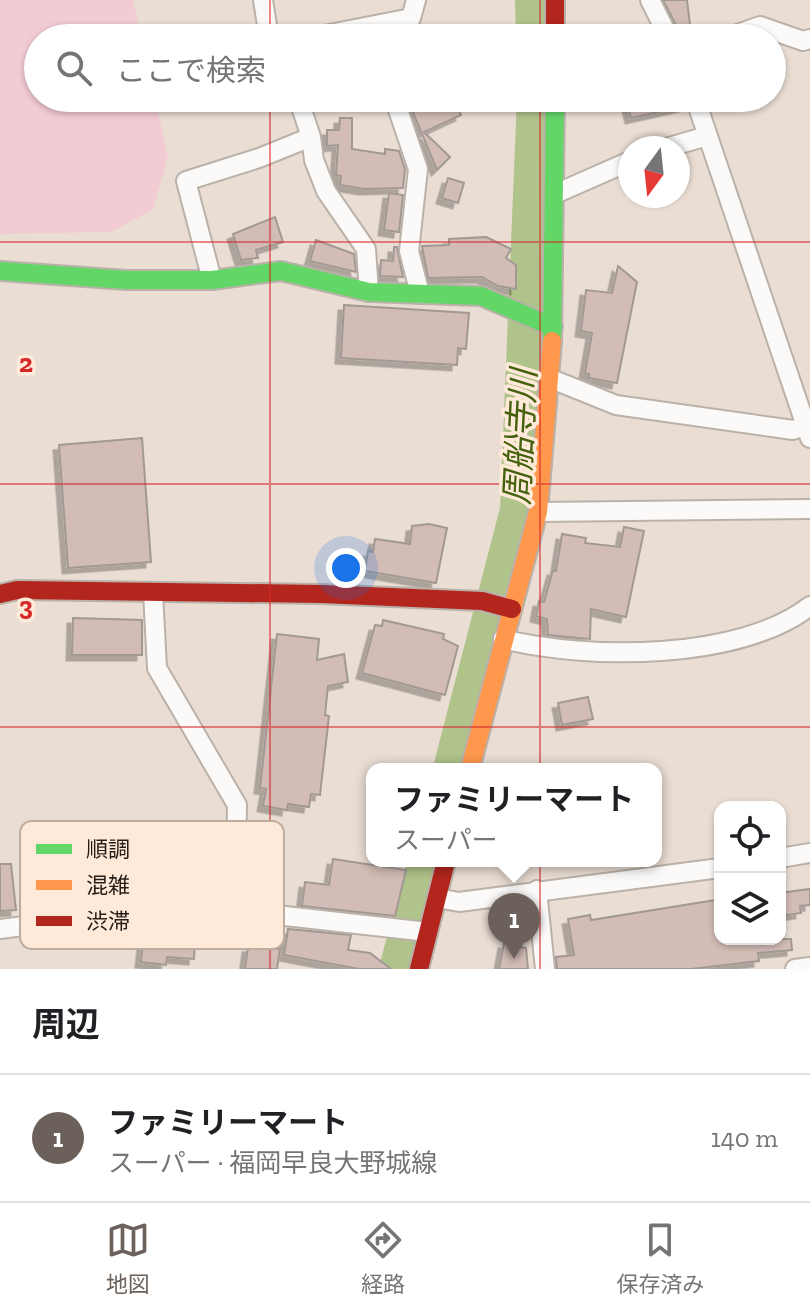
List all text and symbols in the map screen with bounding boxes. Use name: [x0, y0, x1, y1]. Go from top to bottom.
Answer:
search box: [24, 24, 786, 112]
icon: search: [52, 46, 96, 90]
text: ここで検索: [116, 53, 266, 89]
north arrow: [618, 136, 690, 208]
text: 2: [19, 347, 33, 379]
water label: 周船寺川: [496, 365, 545, 506]
your location: [326, 548, 366, 588]
text: 3: [19, 590, 33, 622]
popup: [366, 763, 662, 867]
text: ファミリーマート: [394, 782, 634, 818]
map controls: [714, 801, 786, 945]
button: locate: [714, 801, 786, 873]
legend: [20, 821, 284, 949]
text: スーパー: [394, 824, 498, 856]
text: 順調: [86, 836, 130, 863]
text: 混雑: [86, 872, 130, 899]
button: layers: [714, 873, 786, 945]
pin: 1: [488, 893, 540, 959]
text: 渋滞: [86, 908, 130, 935]
text: 周辺: [32, 1004, 100, 1045]
text: ファミリーマート: [108, 1105, 348, 1141]
text: 1: [53, 1122, 63, 1154]
text: 140 m: [711, 1122, 778, 1154]
text: スーパー · 福岡早良大野城線: [108, 1147, 437, 1179]
tab: 地図: [106, 1218, 150, 1298]
tab: 経路: [361, 1218, 405, 1298]
tab: 保存済み: [616, 1218, 704, 1298]

